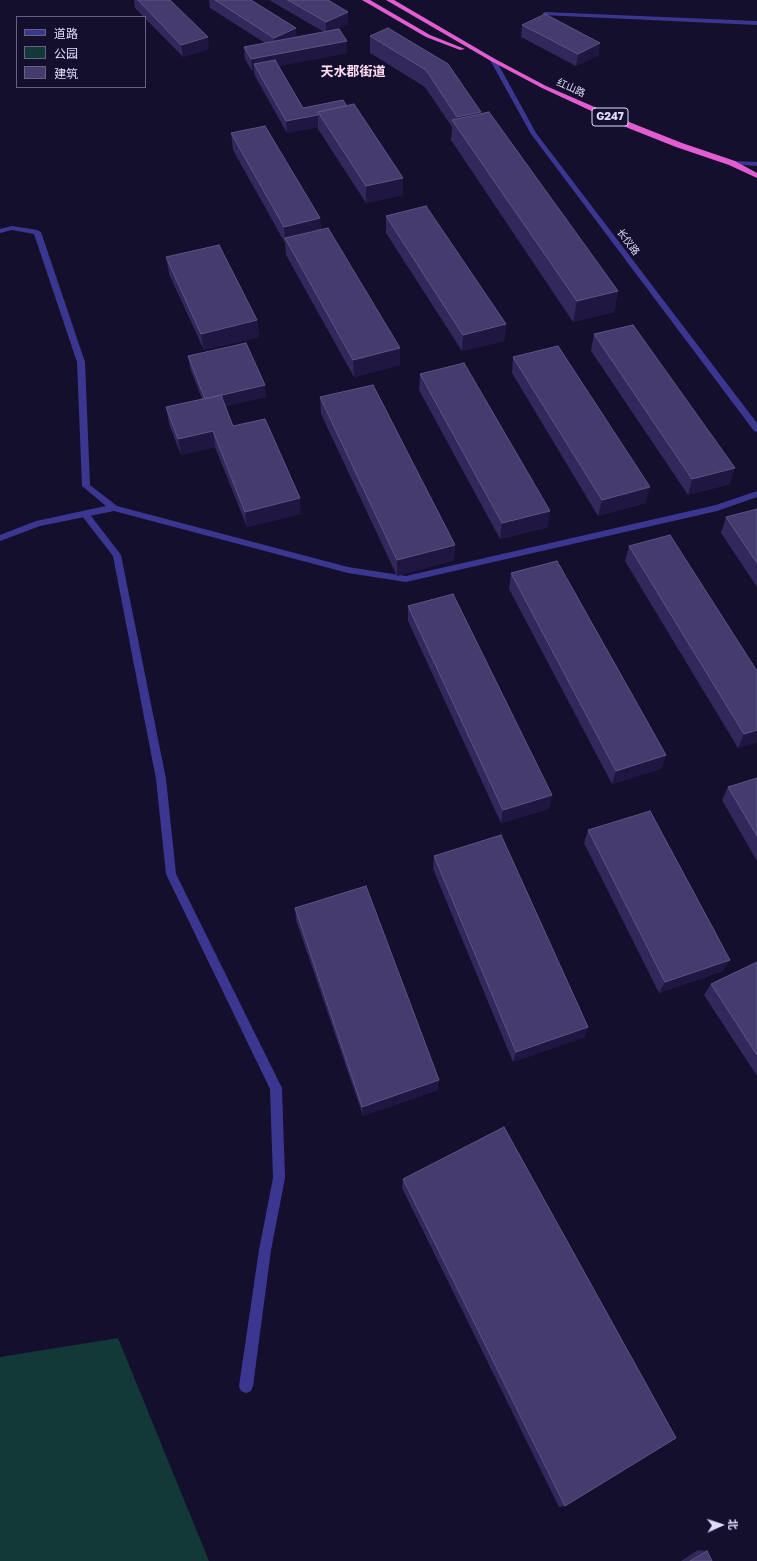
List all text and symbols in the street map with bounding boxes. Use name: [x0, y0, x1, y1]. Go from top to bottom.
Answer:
legend: [16, 16, 146, 88]
text: 道路: [54, 26, 78, 41]
text: 公园: [54, 46, 78, 61]
district label: 天水郡街道: [321, 64, 385, 80]
text: 建筑: [54, 66, 78, 81]
street label: 红山路: [555, 76, 587, 100]
road number: G247: [592, 108, 628, 126]
street label: 长仪路: [614, 226, 642, 258]
north arrow: [701, 1505, 741, 1545]
text: 北: [727, 1519, 740, 1530]

